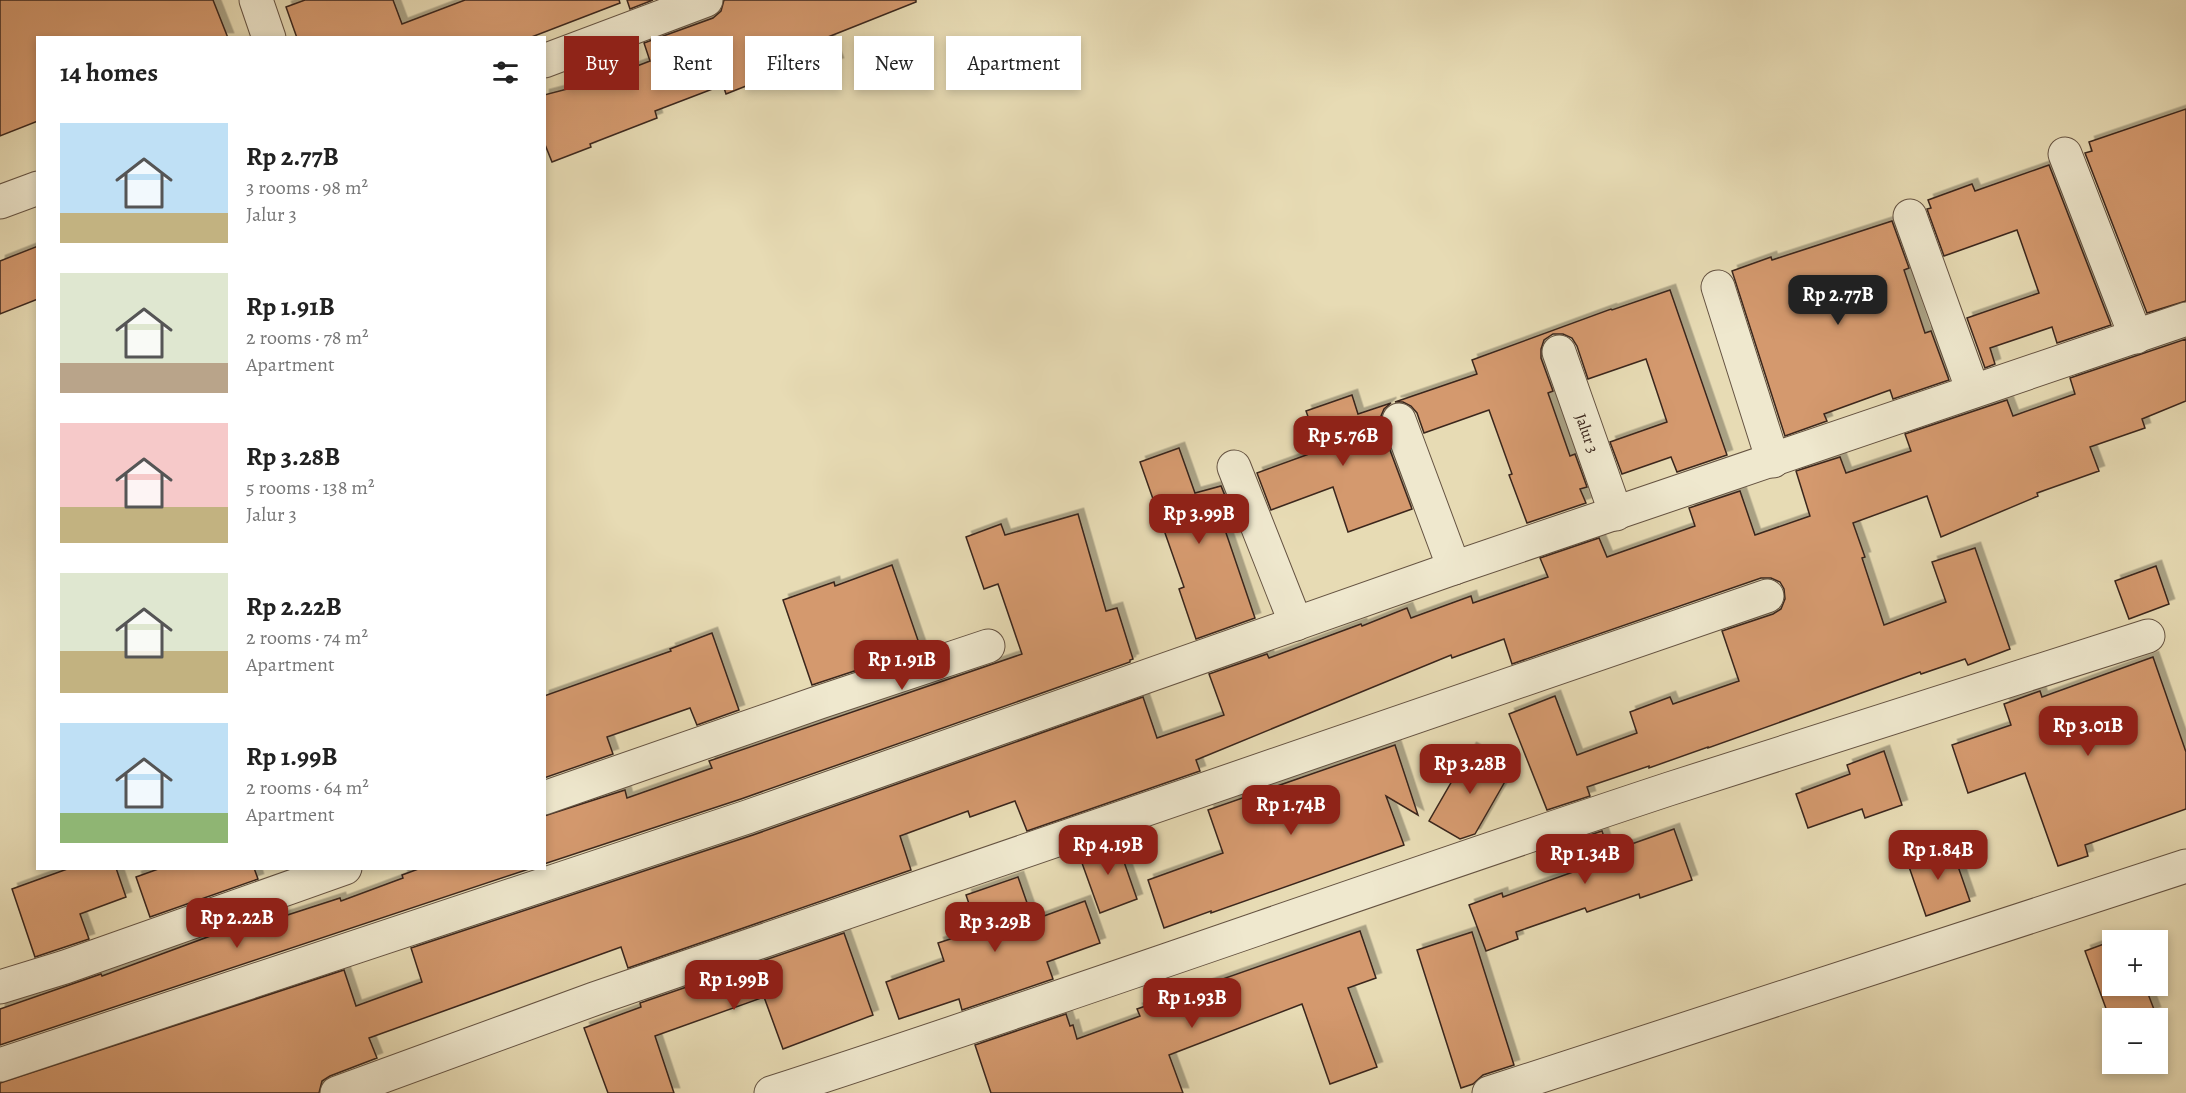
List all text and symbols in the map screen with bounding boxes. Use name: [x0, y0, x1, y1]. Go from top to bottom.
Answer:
chip: Buy: [564, 36, 639, 90]
chip: Rent: [651, 36, 733, 90]
chip: Filters: [745, 36, 842, 90]
chip: New: [854, 36, 934, 90]
chip: Apartment: [946, 36, 1081, 90]
text: 14 homes: [60, 55, 158, 90]
icon: filters: [489, 56, 522, 89]
text: Rp 2.77B: [246, 139, 339, 174]
icon: home: [108, 147, 180, 219]
text: 3 rooms · 98 m²: [246, 174, 368, 201]
text: Jalur 3: [246, 201, 297, 228]
pin: Rp 2.77B: [1776, 275, 1900, 326]
text: Rp 2.77B: [1802, 281, 1874, 308]
text: Rp 1.91B: [246, 289, 335, 324]
icon: home: [108, 297, 180, 369]
text: 2 rooms · 78 m²: [246, 324, 369, 351]
text: Apartment: [246, 351, 335, 378]
street label: Jalur 3: [1569, 411, 1604, 456]
pin: Rp 5.76B: [1281, 416, 1405, 467]
text: Rp 5.76B: [1307, 422, 1379, 449]
text: Rp 3.28B: [246, 439, 340, 474]
icon: home: [108, 447, 180, 519]
text: 5 rooms · 138 m²: [246, 474, 375, 501]
pin: Rp 3.99B: [1137, 494, 1261, 545]
text: Rp 3.99B: [1163, 500, 1235, 527]
text: Jalur 3: [246, 501, 297, 528]
text: Rp 2.22B: [246, 589, 342, 624]
icon: home: [108, 597, 180, 669]
text: 2 rooms · 74 m²: [246, 624, 368, 651]
pin: Rp 1.91B: [840, 640, 964, 691]
text: Rp 1.91B: [868, 646, 936, 673]
text: Apartment: [246, 651, 335, 678]
pin: Rp 3.01B: [2026, 706, 2150, 757]
text: Rp 3.01B: [2053, 712, 2123, 739]
text: Rp 1.99B: [246, 739, 337, 774]
pin: Rp 3.28B: [1408, 744, 1532, 795]
icon: home: [108, 747, 180, 819]
text: Rp 3.28B: [1434, 750, 1506, 777]
text: 2 rooms · 64 m²: [246, 774, 369, 801]
pin: Rp 1.74B: [1229, 785, 1353, 836]
text: Rp 1.74B: [1256, 791, 1326, 818]
text: Apartment: [246, 801, 335, 828]
pin: Rp 4.19B: [1046, 825, 1170, 876]
pin: Rp 1.84B: [1876, 830, 2000, 881]
text: Rp 4.19B: [1073, 831, 1143, 858]
pin: Rp 1.34B: [1523, 834, 1647, 885]
text: Rp 1.84B: [1903, 836, 1973, 863]
text: Rp 1.34B: [1550, 840, 1620, 867]
pin: Rp 2.22B: [175, 898, 299, 949]
pin: Rp 3.29B: [933, 902, 1057, 953]
text: Rp 2.22B: [200, 904, 274, 931]
text: Rp 3.29B: [959, 908, 1031, 935]
map controls: [2102, 930, 2168, 1074]
button: +: [2102, 930, 2168, 996]
pin: Rp 1.99B: [672, 960, 796, 1011]
text: Rp 1.99B: [699, 966, 769, 993]
pin: Rp 1.93B: [1130, 978, 1254, 1029]
text: Rp 1.93B: [1157, 984, 1227, 1011]
button: −: [2102, 1008, 2168, 1074]

